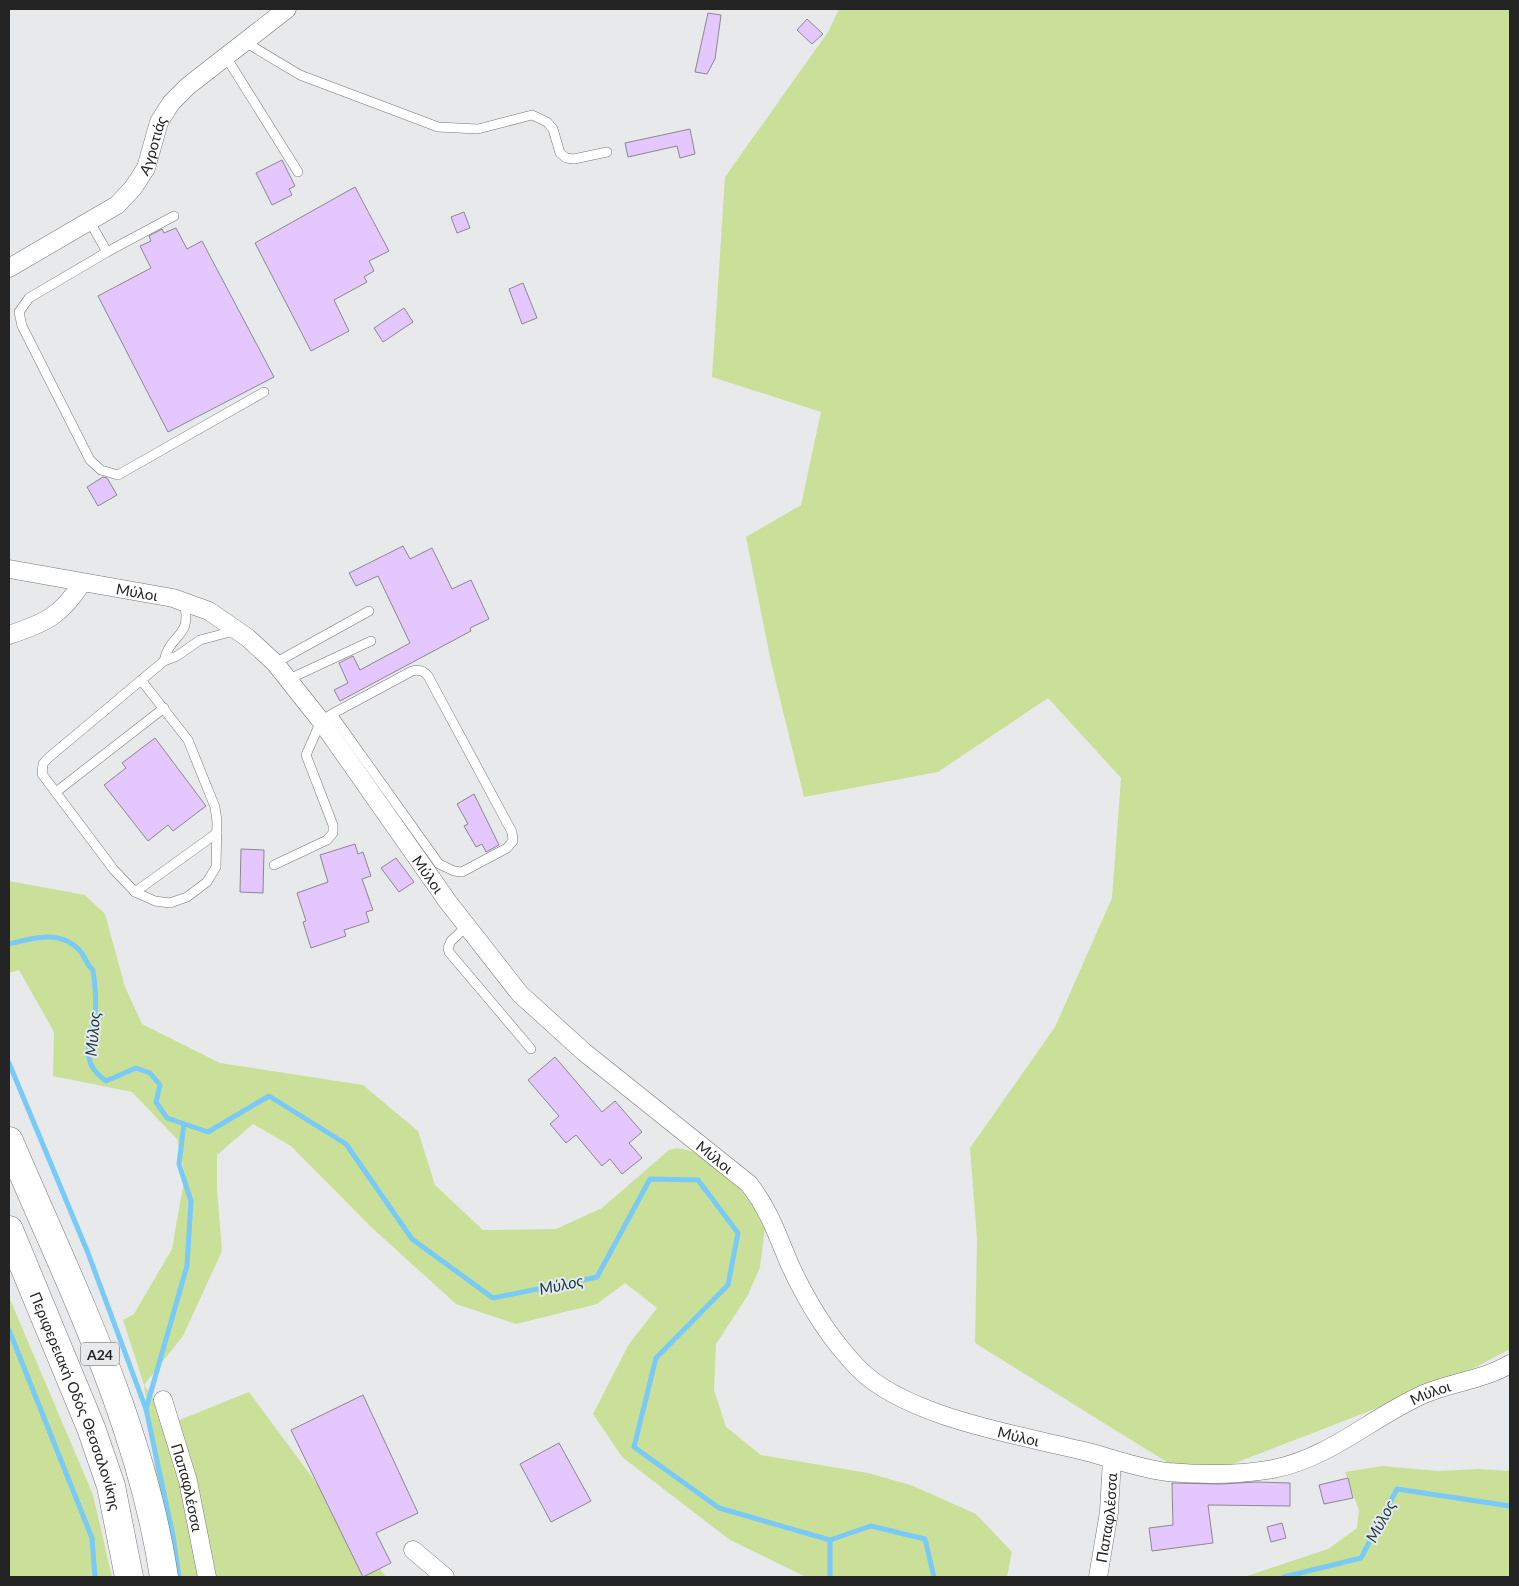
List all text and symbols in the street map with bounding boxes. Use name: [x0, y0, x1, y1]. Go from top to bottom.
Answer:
street label: Αγροτιάς: [135, 112, 170, 178]
street label: Μύλοι: [115, 579, 159, 604]
street label: Μύλοι: [409, 852, 448, 896]
water label: Μύλος: [81, 1011, 103, 1057]
street label: Μύλοι: [693, 1137, 737, 1177]
water label: Μύλος: [537, 1270, 585, 1298]
street label: Περιφερειακή Οδός Θεσσαλονίκης: [27, 1289, 125, 1512]
road number: Α24: [81, 1342, 119, 1366]
street label: Μύλοι: [1407, 1377, 1452, 1408]
street label: Μύλοι: [996, 1422, 1041, 1450]
street label: Παπαφλέσσα: [168, 1441, 207, 1533]
street label: Παπαφλέσσα: [1092, 1472, 1120, 1564]
water label: Μύλος: [1361, 1497, 1399, 1545]

